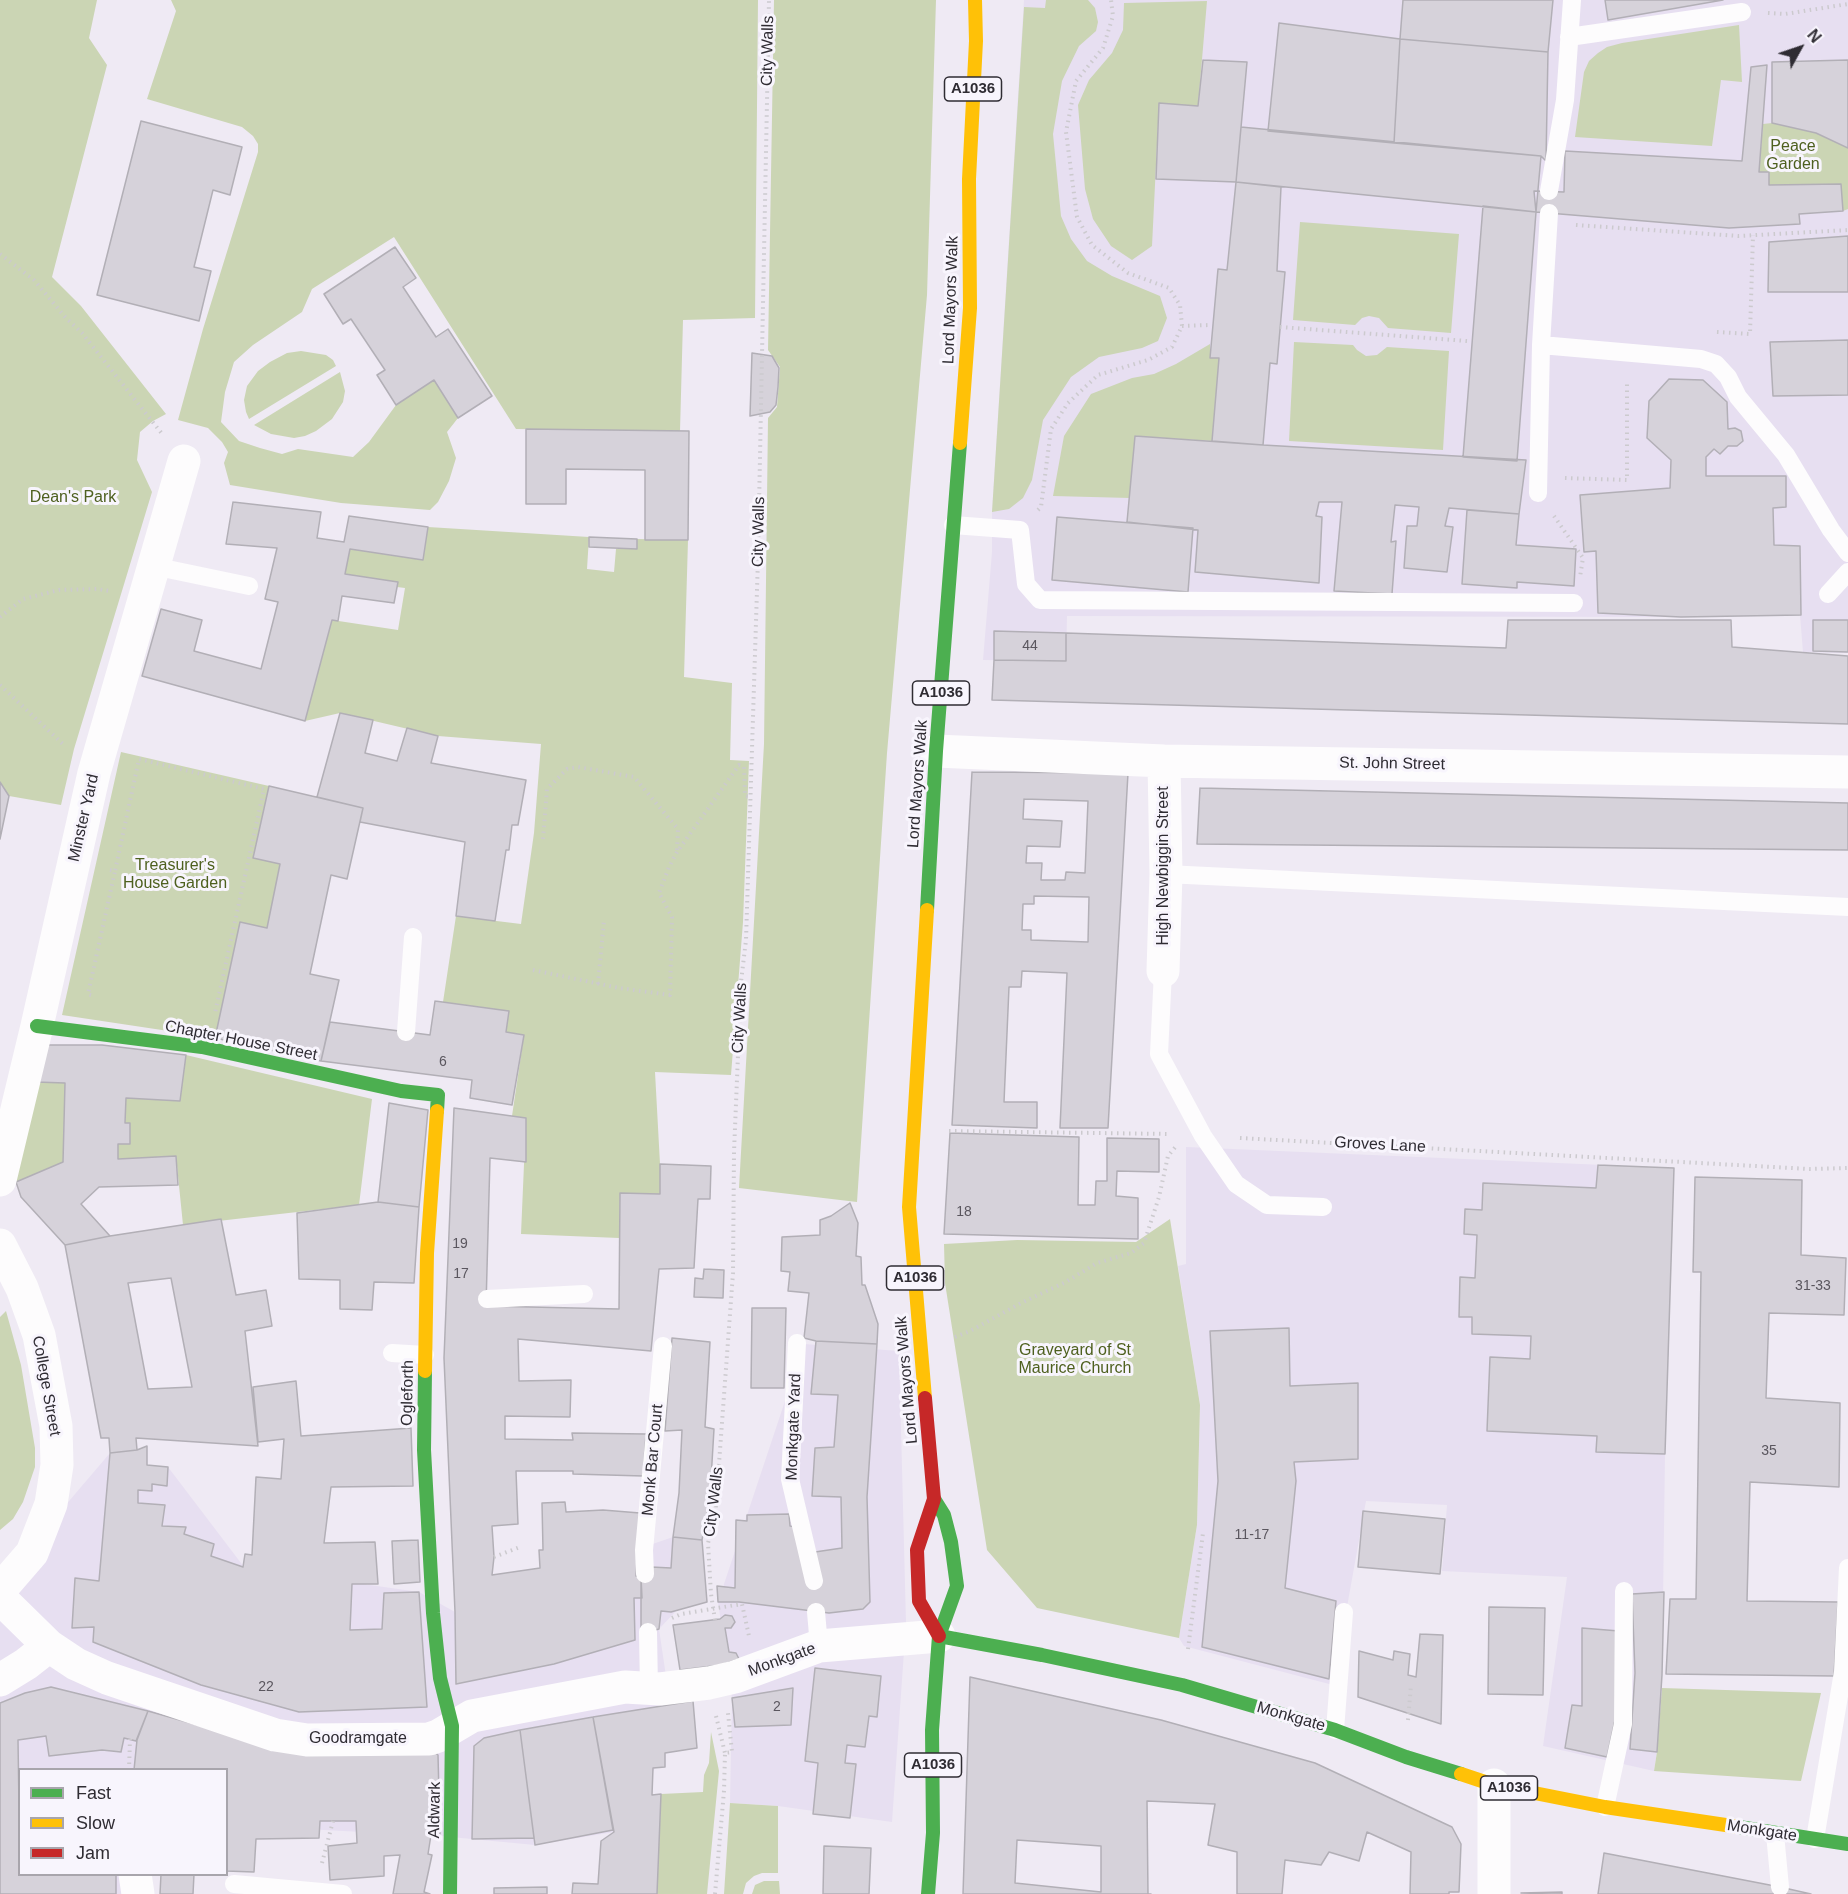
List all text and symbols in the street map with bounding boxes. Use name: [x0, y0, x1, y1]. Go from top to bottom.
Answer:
street label: City Walls: [758, 16, 778, 86]
north arrow: [1770, 18, 1830, 78]
text: N: [1804, 26, 1824, 46]
road number: A1036: [944, 77, 1002, 101]
park label: Peace Garden: [1766, 137, 1820, 175]
street label: Lord Mayors Walk: [939, 236, 963, 364]
park label: Dean's Park: [30, 488, 116, 508]
street label: City Walls: [749, 497, 769, 567]
house number: 44: [1022, 638, 1038, 654]
road number: A1036: [912, 681, 970, 705]
street label: Lord Mayors Walk: [904, 719, 932, 849]
street label: St. John Street: [1339, 753, 1445, 775]
street label: Minster Yard: [65, 772, 103, 864]
street label: High Newbiggin Street: [1154, 786, 1174, 946]
park label: Treasurer's House Garden: [123, 856, 227, 894]
street label: City Walls: [729, 982, 751, 1054]
street label: Chapter House Street: [163, 1017, 319, 1065]
house number: 6: [439, 1054, 447, 1070]
street label: Groves Lane: [1334, 1133, 1426, 1157]
house number: 18: [956, 1204, 972, 1220]
house number: 19: [452, 1236, 468, 1252]
house number: 17: [453, 1266, 469, 1282]
road number: A1036: [886, 1266, 944, 1290]
house number: 31-33: [1795, 1278, 1831, 1294]
street label: Lord Mayors Walk: [892, 1315, 922, 1445]
street label: College Street: [28, 1334, 64, 1438]
park label: Graveyard of St Maurice Church: [1019, 1341, 1131, 1379]
street label: Ogleforth: [398, 1360, 418, 1426]
street label: Monkgate Yard: [783, 1373, 805, 1481]
street label: Monk Bar Court: [639, 1403, 667, 1517]
house number: 35: [1761, 1443, 1777, 1459]
street label: City Walls: [700, 1466, 728, 1538]
house number: 11-17: [1235, 1527, 1269, 1543]
street label: Monkgate: [746, 1639, 818, 1681]
house number: 22: [258, 1679, 274, 1695]
street label: Monkgate: [1255, 1698, 1327, 1736]
house number: 2: [773, 1699, 781, 1715]
street label: Goodramgate: [309, 1729, 407, 1749]
road number: A1036: [904, 1753, 962, 1777]
legend: [18, 1768, 228, 1876]
road number: A1036: [1480, 1776, 1538, 1800]
street label: Aldwark: [425, 1781, 445, 1839]
text: Fast: [76, 1783, 111, 1803]
text: Slow: [76, 1813, 115, 1833]
street label: Monkgate: [1726, 1816, 1798, 1846]
text: Jam: [76, 1843, 110, 1863]

